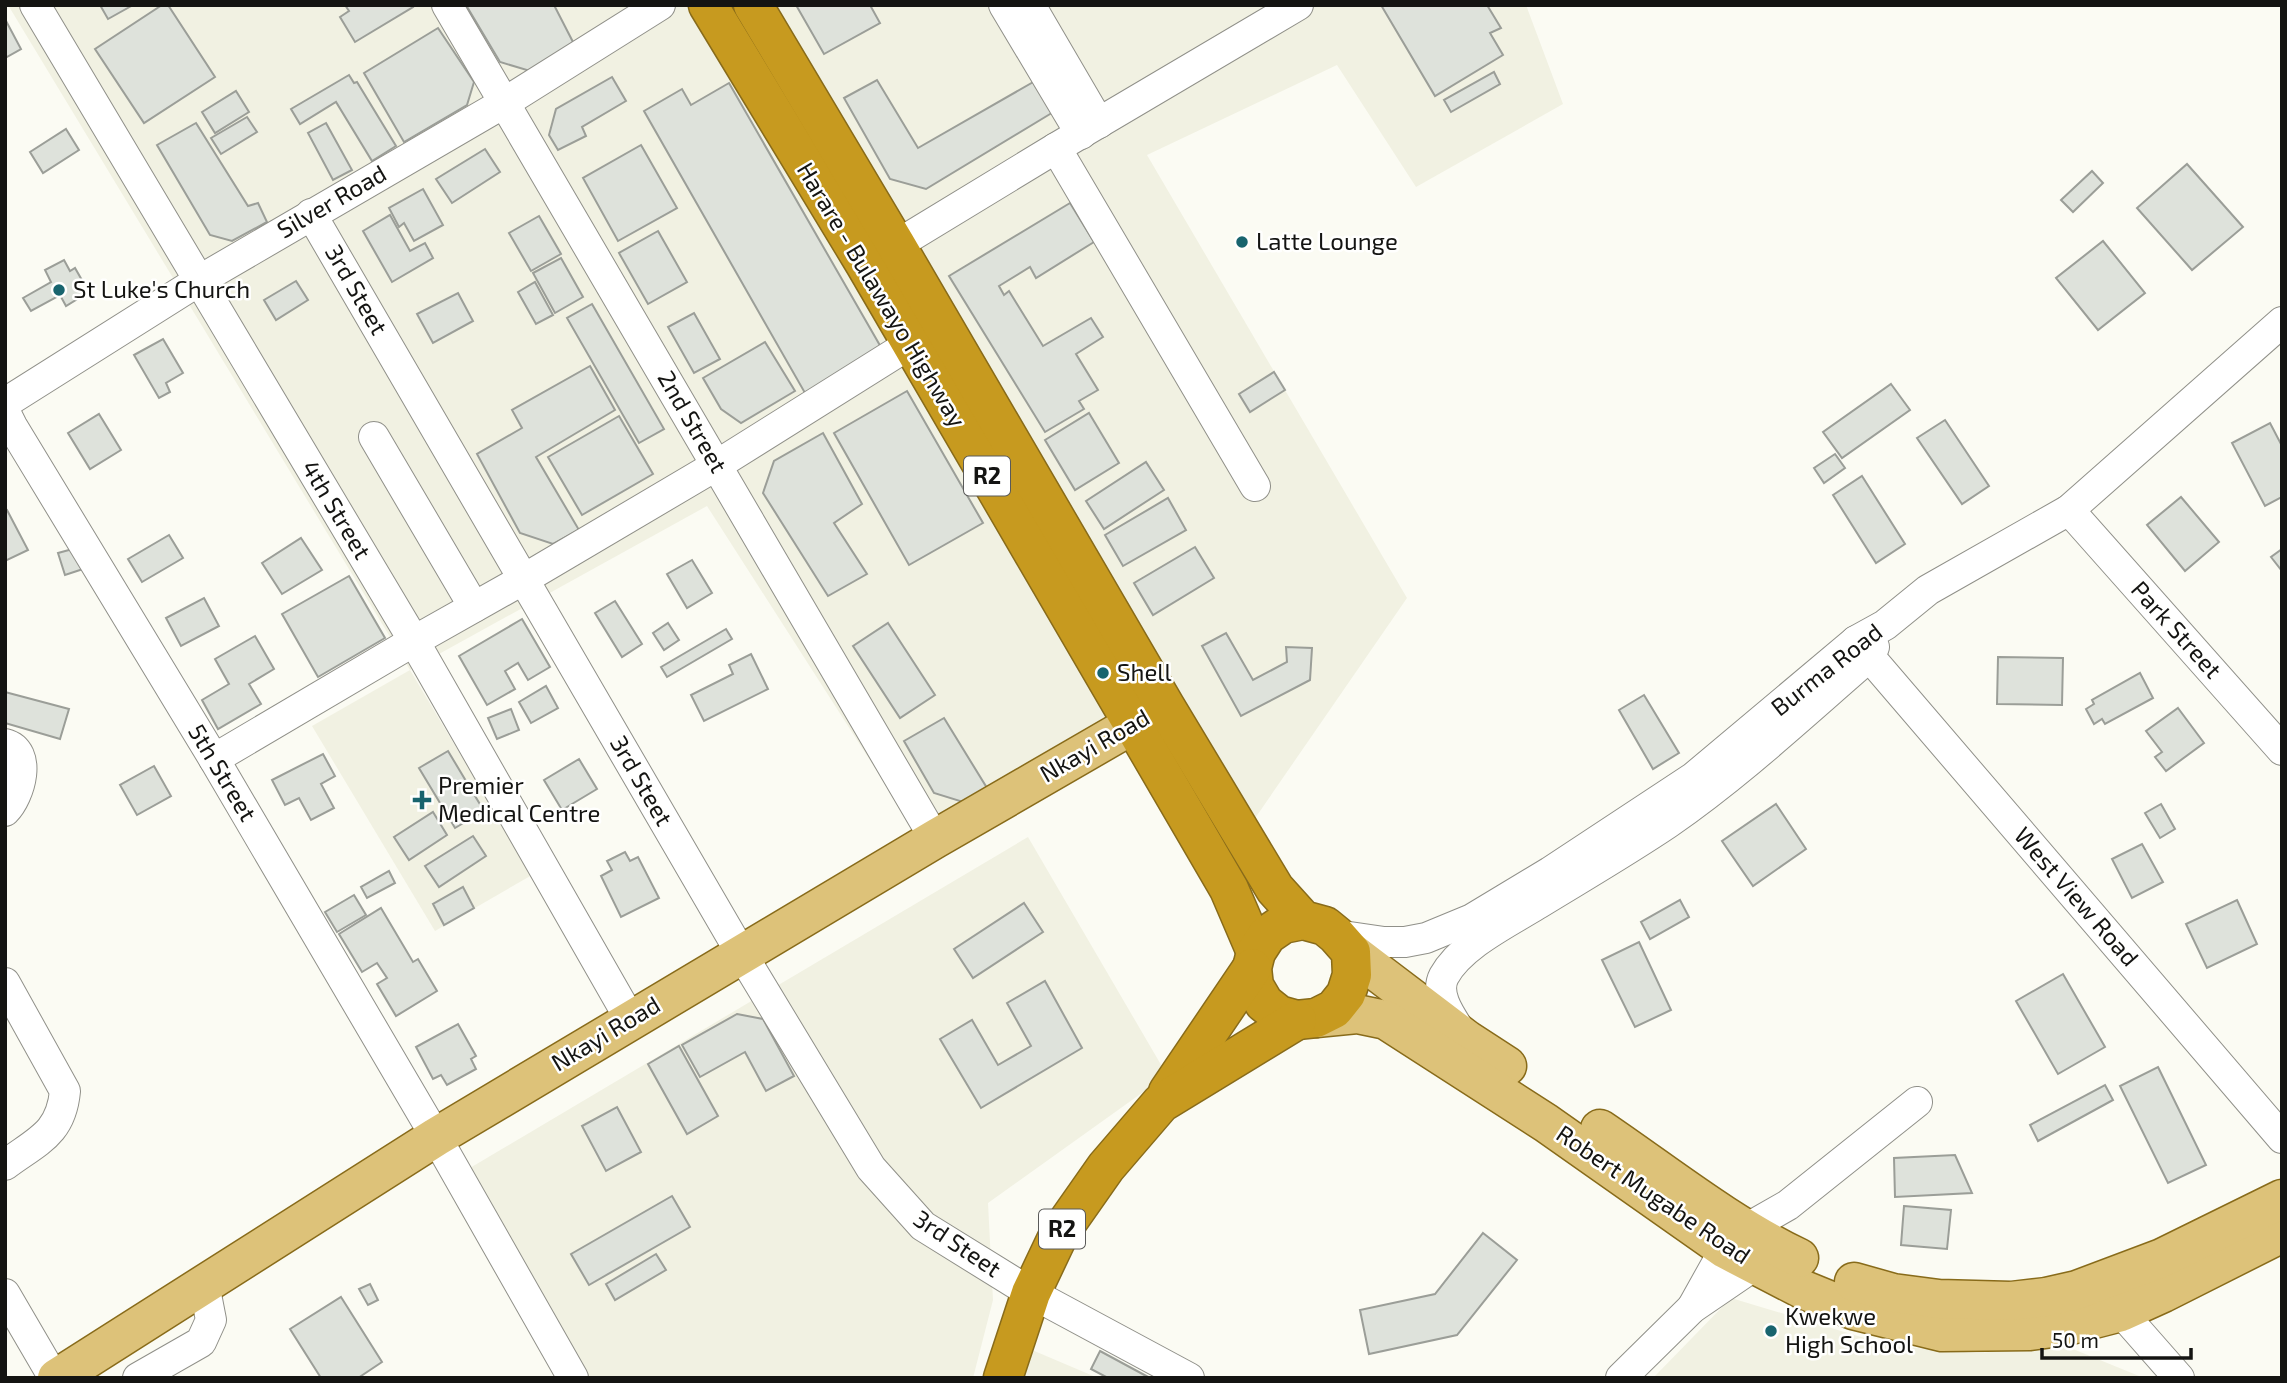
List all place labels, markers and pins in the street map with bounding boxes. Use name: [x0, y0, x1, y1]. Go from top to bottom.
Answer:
place label: Latte Lounge: [1256, 226, 1398, 255]
marker: Latte Lounge: [1234, 234, 1250, 250]
place label: St Luke's Church: [73, 274, 250, 303]
marker: St Luke's Church: [51, 282, 67, 298]
place label: Shell: [1117, 657, 1172, 686]
marker: Shell: [1095, 665, 1111, 681]
place label: Premier Medical Centre: [438, 770, 600, 827]
marker: Premier Medical Centre: [412, 790, 432, 810]
place label: Kwekwe High School: [1785, 1301, 1913, 1358]
marker: Kwekwe High School: [1763, 1323, 1779, 1339]

